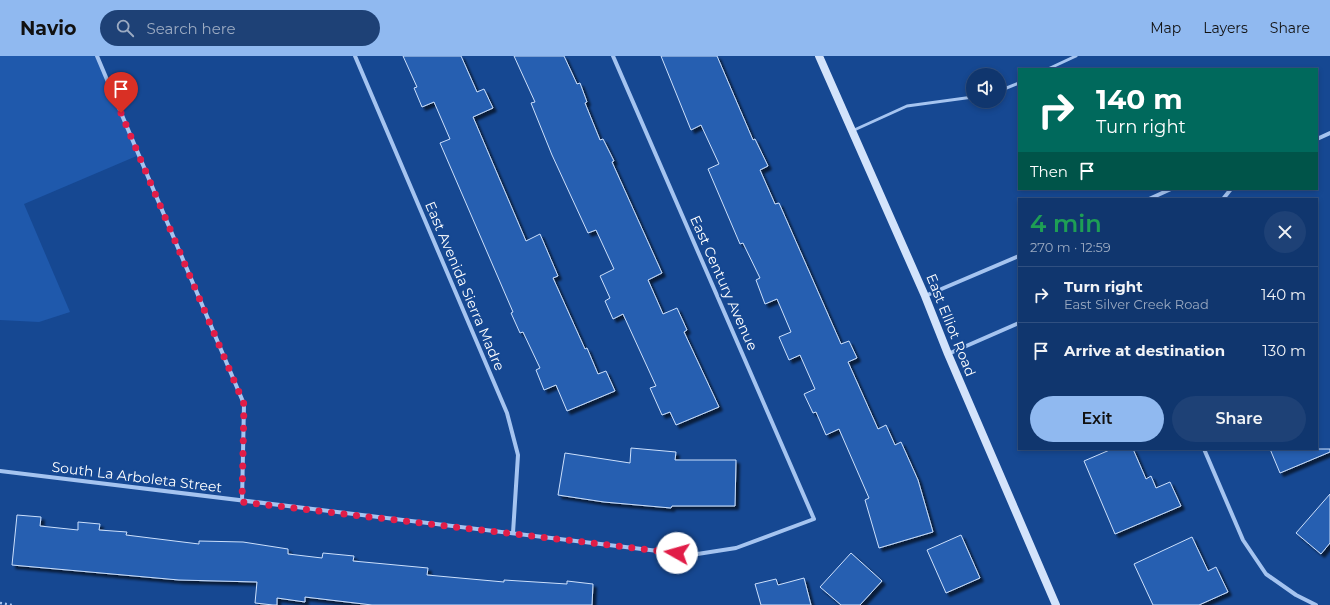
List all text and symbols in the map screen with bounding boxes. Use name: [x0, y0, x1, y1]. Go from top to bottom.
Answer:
search box: [100, 10, 380, 46]
text: Navio: [20, 17, 76, 40]
icon: search: [114, 17, 136, 39]
text: Search here: [146, 19, 236, 38]
text: Map: [1150, 19, 1181, 37]
text: Layers: [1203, 19, 1248, 37]
text: Share: [1270, 19, 1310, 37]
map controls: [966, 68, 1006, 108]
button: sound: [966, 68, 1006, 108]
pin: [104, 72, 138, 113]
icon: arrive: [110, 78, 132, 100]
text: 140 m: [1096, 82, 1183, 116]
icon: right: [1030, 84, 1082, 136]
text: Turn right: [1096, 116, 1186, 138]
icon: arrive: [1076, 160, 1098, 182]
text: Then: [1030, 162, 1068, 181]
street label: East Avenida Sierra Madre: [421, 199, 509, 373]
text: 4 min: [1030, 209, 1102, 238]
button: close: [1264, 211, 1306, 253]
street label: East Century Avenue: [686, 213, 762, 353]
text: 270 m · 12:59: [1030, 239, 1111, 255]
street label: East Elliot Road: [922, 271, 980, 379]
text: Turn right: [1064, 277, 1143, 296]
icon: right: [1030, 284, 1052, 306]
text: 140 m: [1261, 285, 1306, 304]
text: East Silver Creek Road: [1064, 296, 1209, 312]
icon: arrive: [1030, 340, 1052, 362]
text: Arrive at destination: [1064, 341, 1225, 360]
text: 130 m: [1262, 341, 1306, 360]
button: Exit: [1030, 396, 1164, 442]
button: Share: [1172, 396, 1306, 442]
street label: South La Arboleta Street: [51, 458, 224, 496]
position arrow: [656, 532, 698, 574]

